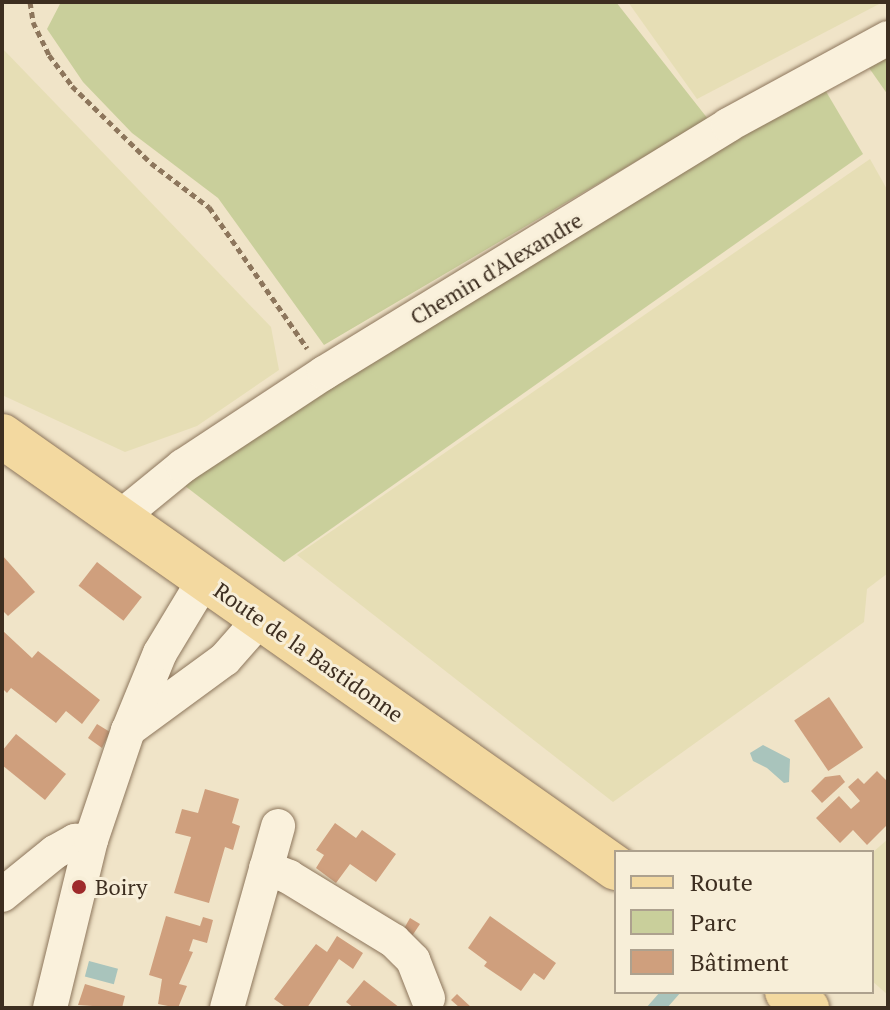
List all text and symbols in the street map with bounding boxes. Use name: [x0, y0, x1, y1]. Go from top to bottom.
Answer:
street label: Chemin d'Alexandre: [405, 206, 587, 330]
street label: Route de la Bastidonne: [209, 577, 409, 727]
legend: [614, 850, 874, 994]
text: Route: [690, 866, 753, 898]
place label: Boiry: [95, 874, 147, 900]
marker: Boiry: [70, 878, 88, 896]
text: Parc: [690, 906, 737, 938]
text: Bâtiment: [690, 946, 789, 978]

